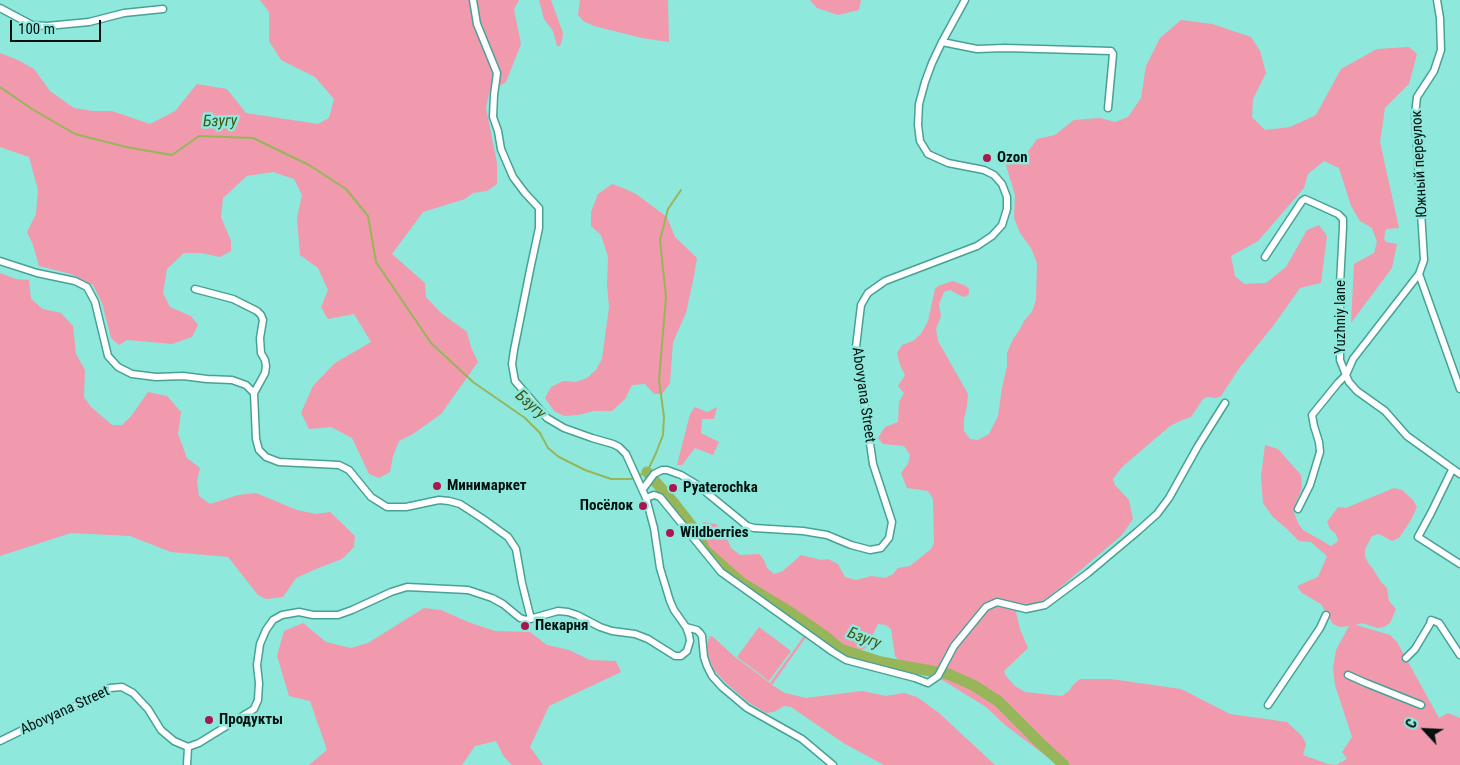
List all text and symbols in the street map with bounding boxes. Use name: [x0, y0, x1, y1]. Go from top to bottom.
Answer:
scale bar: [12, 10, 104, 42]
text: 100 m: [18, 20, 55, 38]
street label: Южный переулок: [1408, 110, 1432, 218]
water label: Бзугу: [203, 112, 237, 132]
place label: Ozon: [997, 149, 1028, 167]
marker: Ozon: [981, 152, 993, 164]
street label: Yuzhniy lane: [1332, 280, 1350, 354]
street label: Abovyana Street: [847, 346, 879, 444]
water label: Бзугу: [511, 387, 549, 423]
place label: Минимаркет: [447, 477, 527, 495]
place label: Pyaterochka: [683, 479, 758, 497]
marker: Минимаркет: [431, 480, 443, 492]
marker: Pyaterochka: [667, 482, 679, 494]
place label: Посёлок: [580, 497, 633, 515]
marker: Посёлок: [637, 500, 649, 512]
place label: Wildberries: [680, 524, 749, 542]
marker: Wildberries: [664, 527, 676, 539]
place label: Пекарня: [535, 617, 588, 635]
marker: Пекарня: [519, 620, 531, 632]
water label: Бзугу: [845, 624, 883, 654]
street label: Abovyana Street: [18, 683, 112, 739]
north arrow: [1400, 705, 1450, 755]
place label: Продукты: [219, 711, 283, 729]
marker: Продукты: [203, 714, 215, 726]
text: С: [1402, 717, 1420, 731]

